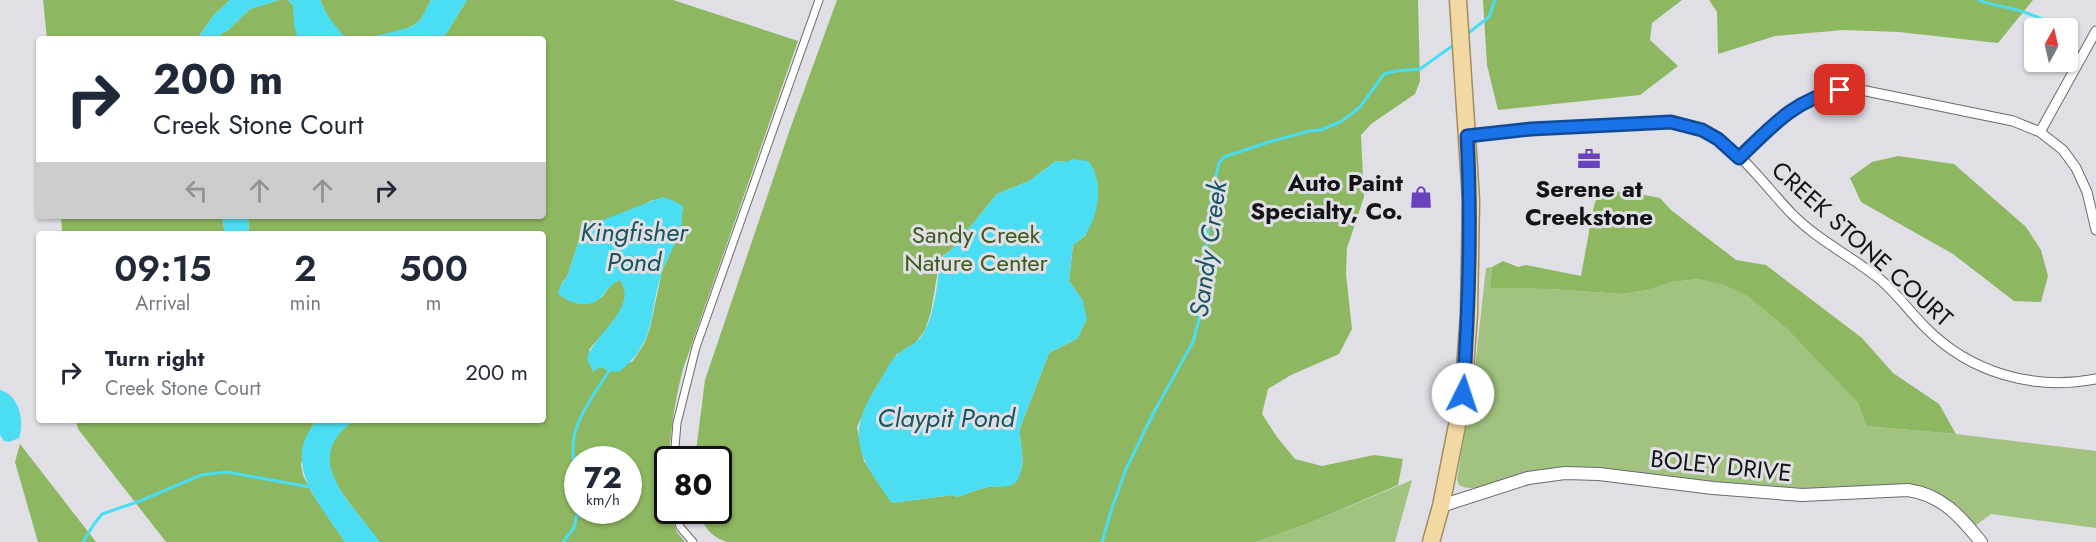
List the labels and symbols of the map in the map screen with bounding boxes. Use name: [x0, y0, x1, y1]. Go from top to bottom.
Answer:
north arrow: [2024, 18, 2078, 72]
pin: [1814, 64, 1865, 115]
office icon: Serene at Creekstone: [1576, 146, 1602, 172]
street label: CREEK STONE COURT: [1764, 153, 1961, 335]
place label: Auto Paint Specialty, Co.: [1250, 165, 1403, 228]
place label: Serene at Creekstone: [1525, 171, 1653, 234]
water label: Sandy Creek: [1180, 176, 1237, 320]
shop icon: Auto Paint Specialty, Co.: [1408, 184, 1434, 210]
water label: Kingfisher Pond: [580, 213, 689, 281]
park label: Sandy Creek Nature Center: [904, 217, 1049, 280]
position arrow: [1431, 362, 1495, 426]
water label: Claypit Pond: [877, 399, 1016, 437]
street label: BOLEY DRIVE: [1649, 441, 1793, 490]
speed limit sign: 80: [654, 446, 732, 524]

